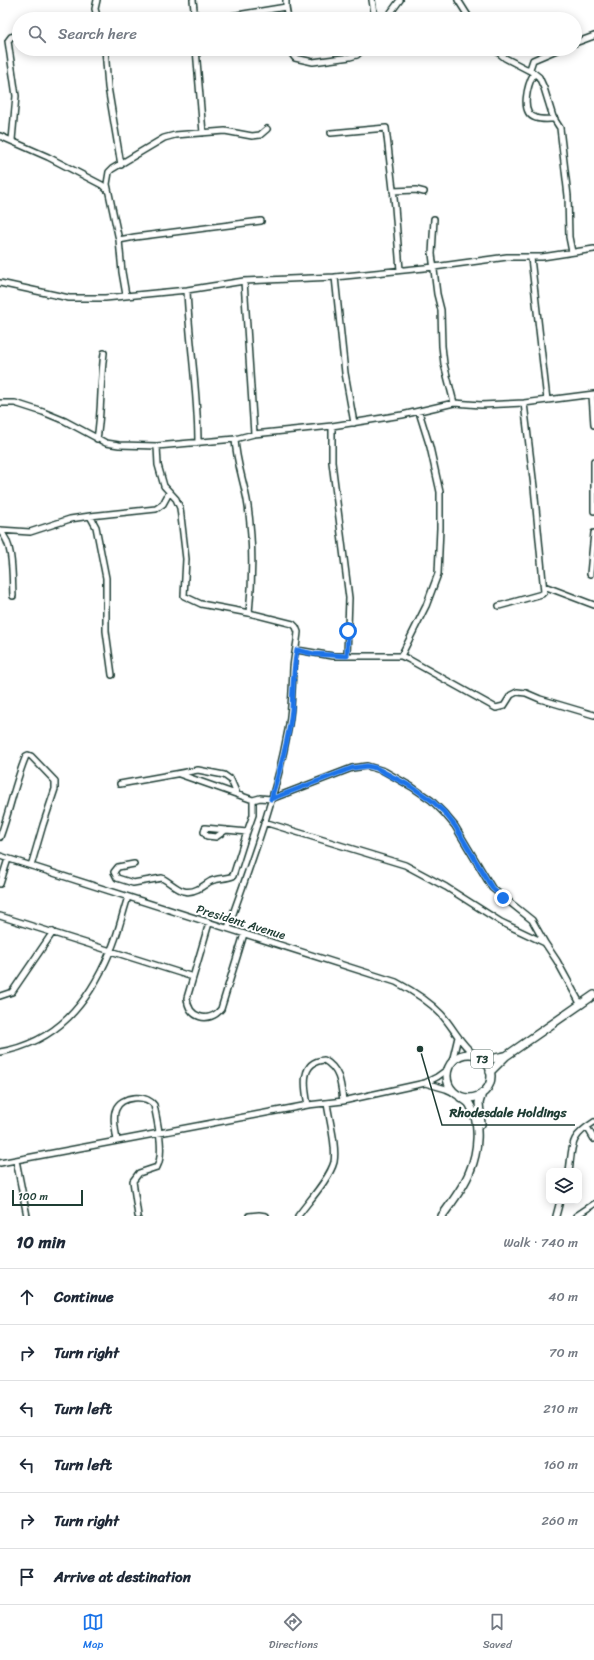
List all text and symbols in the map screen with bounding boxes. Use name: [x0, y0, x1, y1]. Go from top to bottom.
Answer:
search box: [12, 12, 582, 56]
text: Search here: [58, 21, 137, 47]
icon: search: [26, 23, 48, 45]
route start: [339, 622, 357, 640]
route end: [494, 889, 512, 907]
street label: President Avenue: [194, 898, 289, 946]
road number: T3: [471, 1050, 493, 1068]
callout: Rhodesdale Holdings: [442, 1100, 575, 1125]
text: Rhodesdale Holdings: [449, 1101, 567, 1124]
map controls: [546, 1168, 582, 1204]
button: layers: [546, 1168, 582, 1204]
text: 100 m: [18, 1187, 48, 1206]
scale bar: [12, 1188, 83, 1207]
text: 10 min: [16, 1227, 65, 1257]
text: Walk · 740 m: [503, 1231, 578, 1254]
text: Continue: [54, 1284, 114, 1310]
text: 40 m: [548, 1285, 578, 1308]
icon: ahead: [16, 1286, 38, 1308]
text: Turn right: [54, 1340, 119, 1366]
text: 70 m: [549, 1341, 578, 1364]
icon: right: [16, 1342, 38, 1364]
text: Turn left: [54, 1396, 112, 1422]
text: 210 m: [543, 1397, 578, 1420]
icon: left: [16, 1398, 38, 1420]
text: Turn left: [54, 1452, 112, 1478]
text: 160 m: [543, 1453, 578, 1476]
icon: left: [16, 1454, 38, 1476]
text: Turn right: [54, 1508, 119, 1534]
text: 260 m: [542, 1509, 578, 1532]
icon: right: [16, 1510, 38, 1532]
text: Arrive at destination: [54, 1564, 191, 1590]
icon: arrive: [16, 1566, 38, 1588]
tab: Map: [82, 1611, 104, 1654]
tab: Directions: [269, 1611, 318, 1654]
tab: Saved: [483, 1611, 512, 1654]

